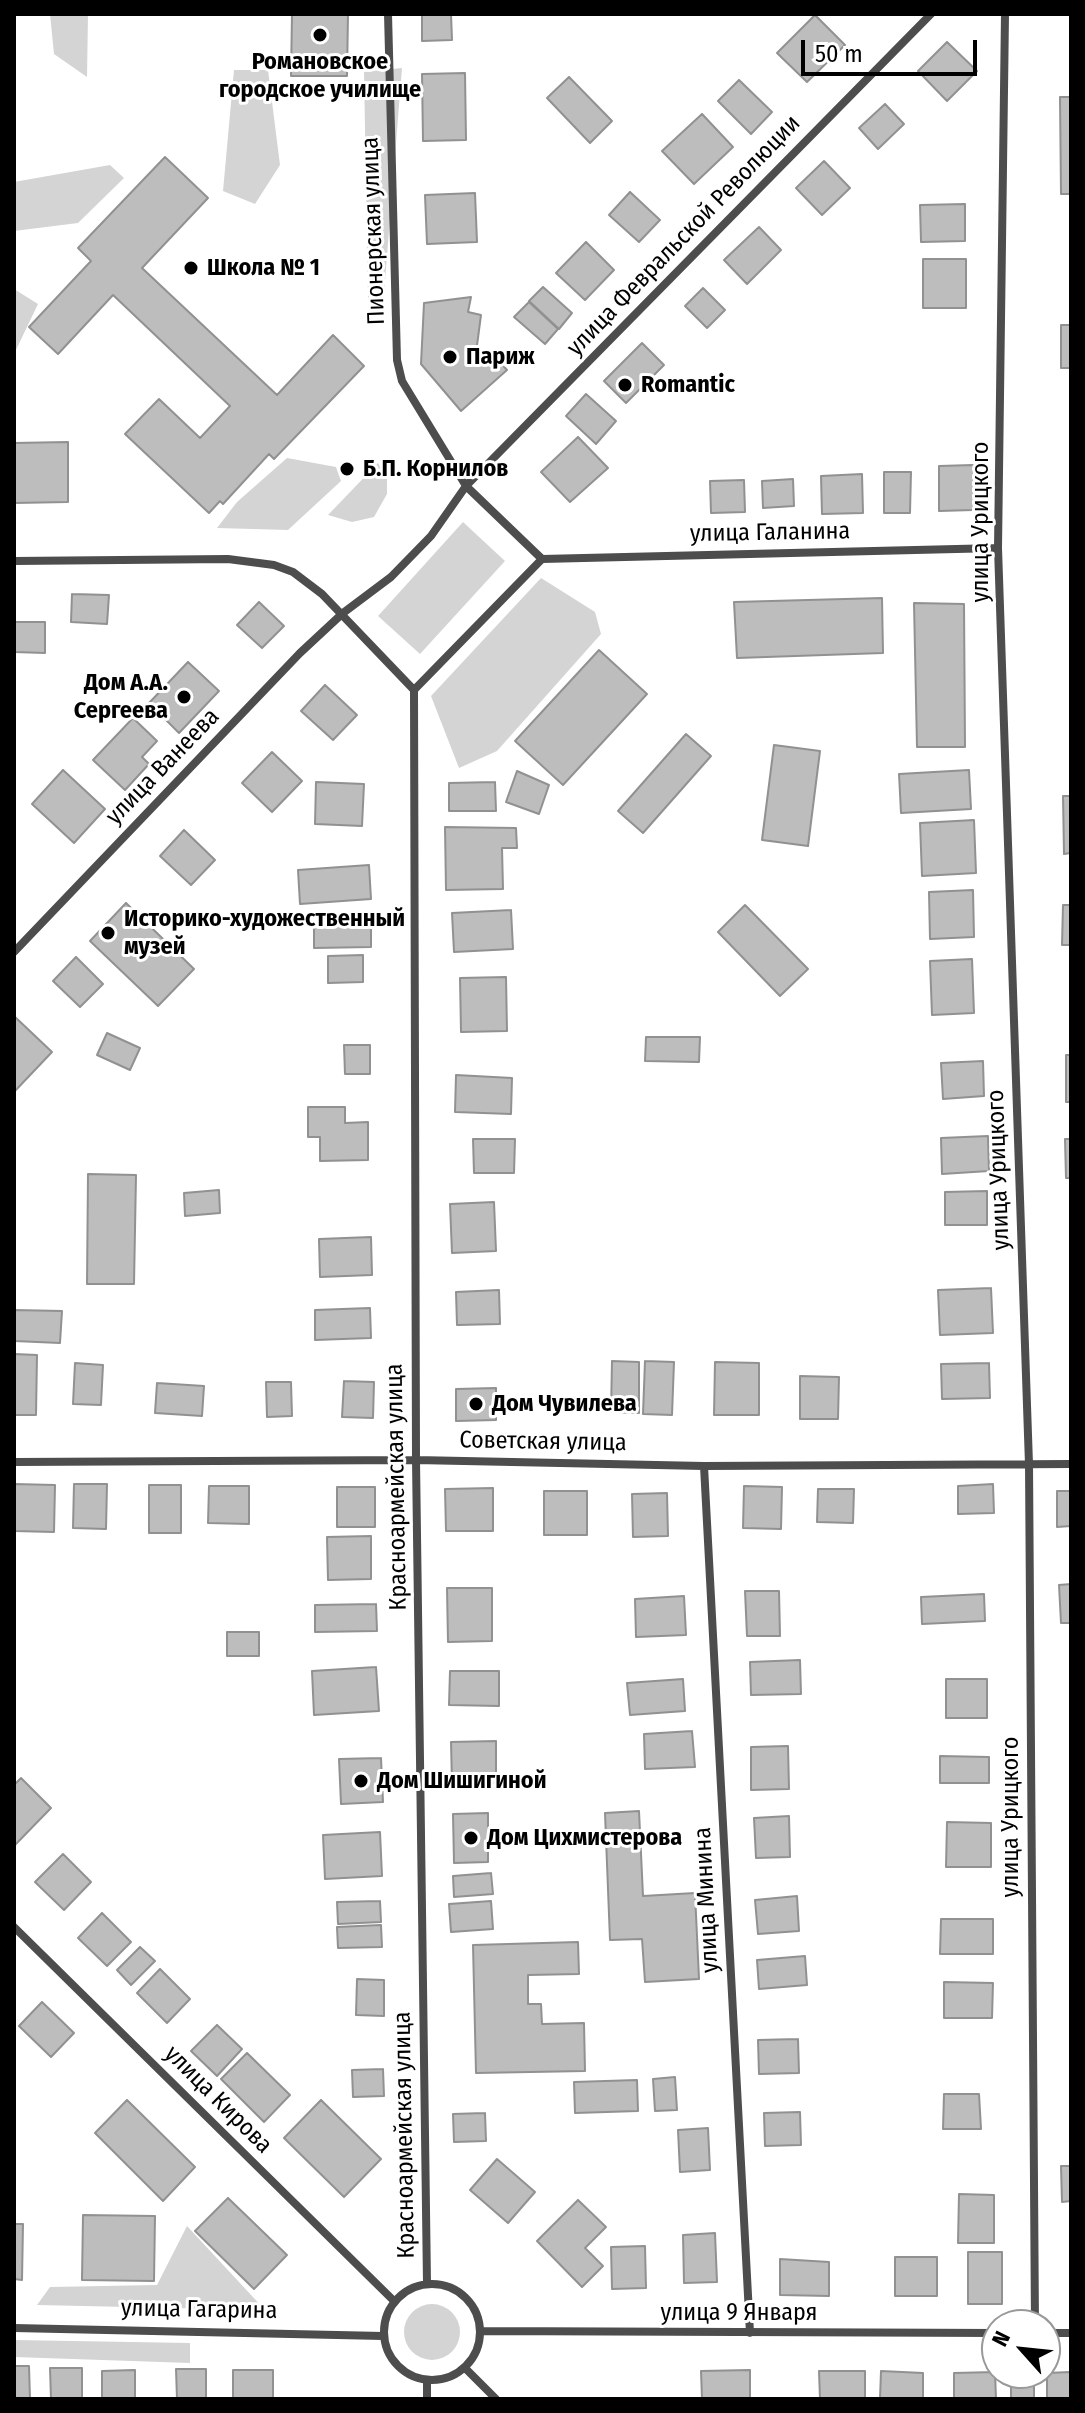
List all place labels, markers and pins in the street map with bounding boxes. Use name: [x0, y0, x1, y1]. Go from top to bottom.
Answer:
marker: Романовское городское училище: [311, 26, 329, 44]
place label: Романовское городское училище: [219, 48, 421, 104]
place label: Школа № 1: [207, 254, 320, 282]
marker: Школа № 1: [182, 259, 200, 277]
place label: Париж: [466, 343, 535, 371]
marker: Париж: [441, 348, 459, 366]
place label: Romantic: [641, 371, 735, 399]
marker: Romantic: [616, 376, 634, 394]
place label: Б.П. Корнилов: [363, 455, 508, 483]
marker: Б.П. Корнилов: [338, 460, 356, 478]
place label: Дом А.А. Сергеева: [74, 669, 168, 725]
marker: Дом А.А. Сергеева: [175, 688, 193, 706]
place label: Историко-художественный музей: [124, 905, 405, 961]
marker: Историко-художественный музей: [99, 924, 117, 942]
place label: Дом Чувилева: [492, 1390, 637, 1418]
marker: Дом Чувилева: [467, 1395, 485, 1413]
place label: Дом Шишигиной: [377, 1767, 546, 1795]
marker: Дом Шишигиной: [352, 1772, 370, 1790]
place label: Дом Цихмистерова: [487, 1824, 682, 1852]
marker: Дом Цихмистерова: [462, 1829, 480, 1847]

